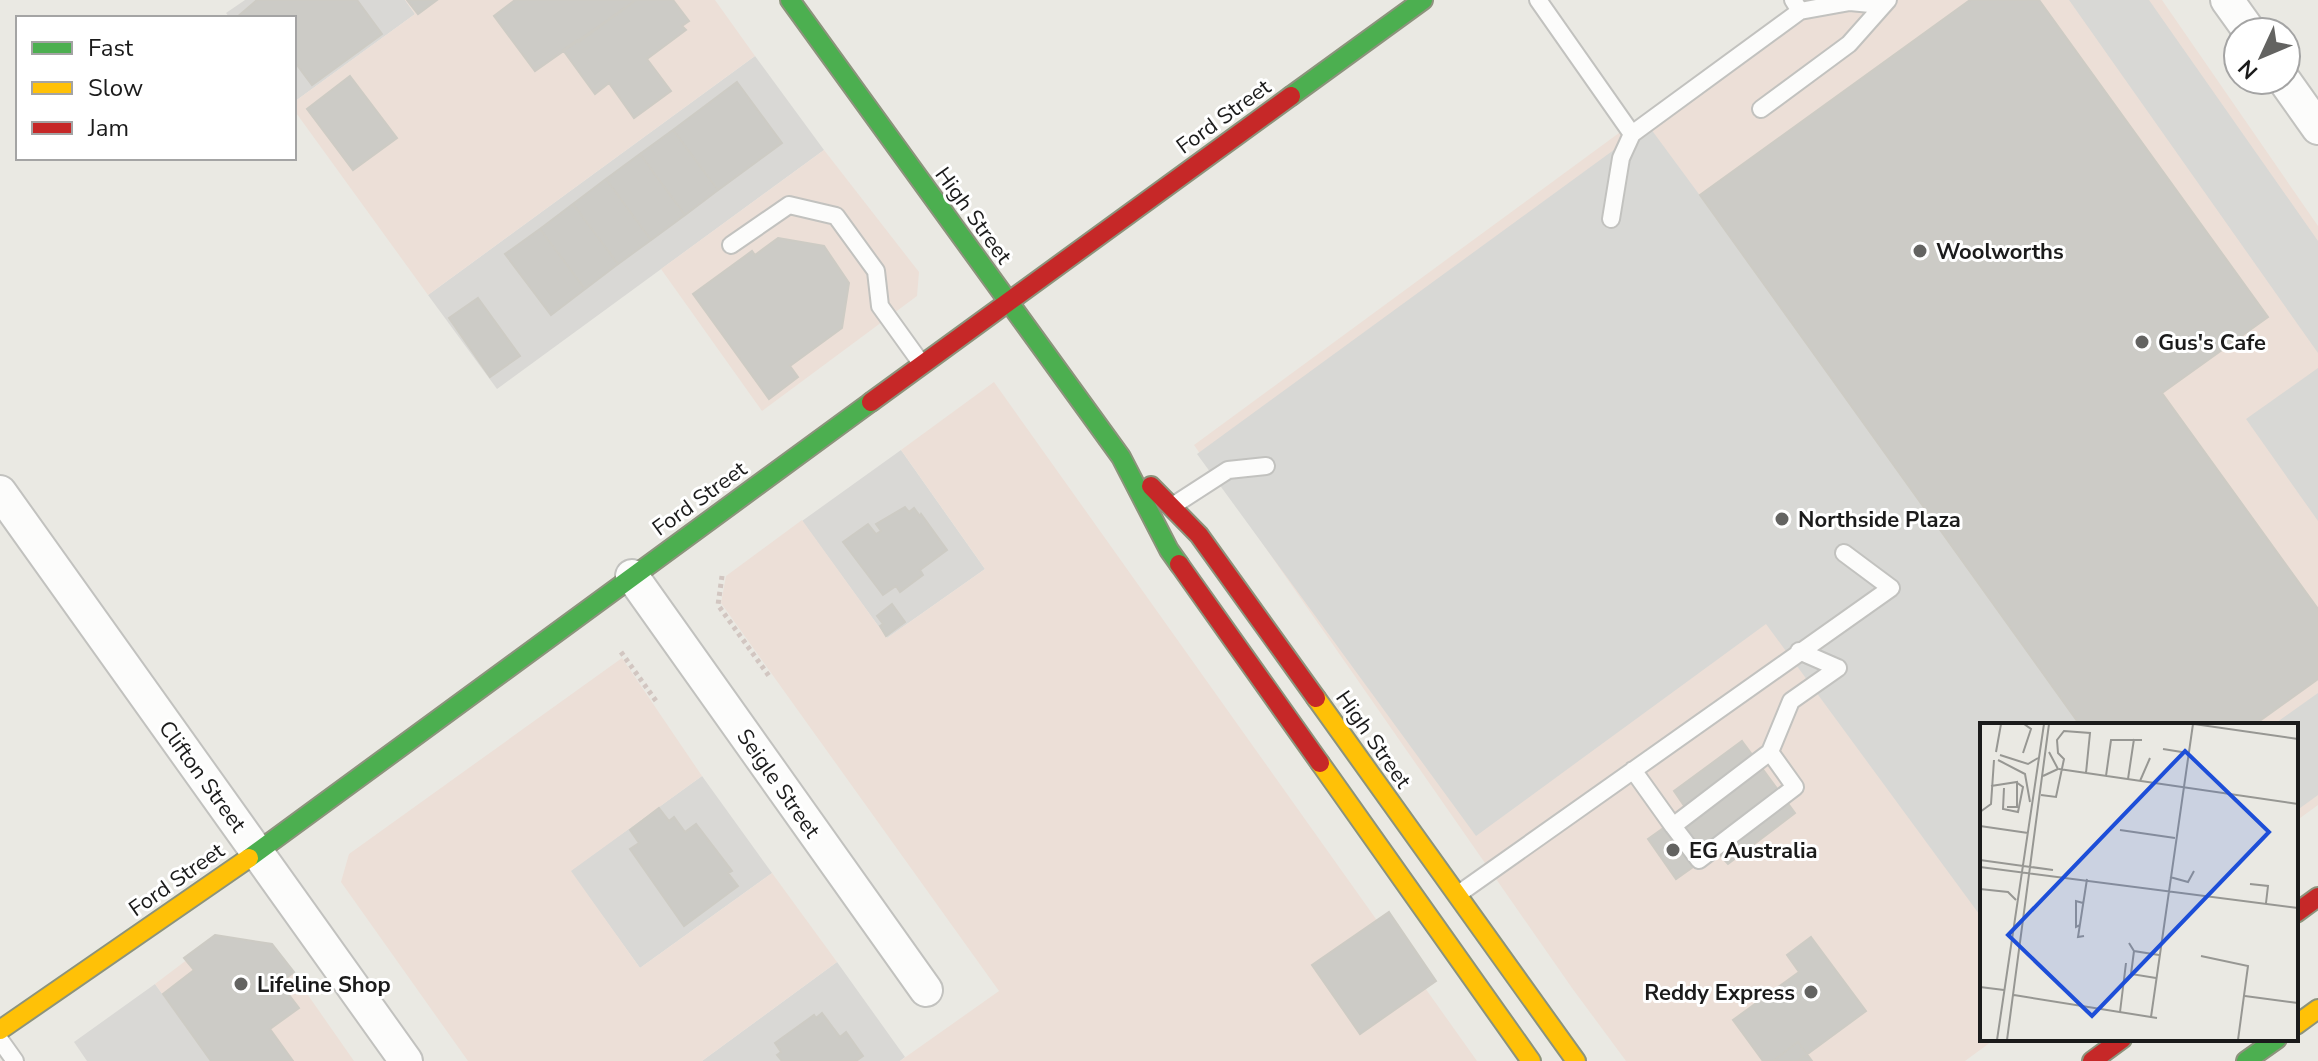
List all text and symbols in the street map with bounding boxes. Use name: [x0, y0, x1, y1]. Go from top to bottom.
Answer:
legend: [16, 16, 296, 160]
north arrow: [2222, 16, 2302, 96]
text: Fast: [88, 32, 134, 64]
text: N: [2232, 53, 2265, 86]
text: Slow: [88, 72, 143, 104]
street label: Ford Street: [1170, 72, 1277, 161]
text: Jam: [87, 112, 129, 144]
street label: High Street: [928, 161, 1019, 270]
place label: Woolworths: [1936, 237, 2064, 267]
marker: Woolworths: [1911, 242, 1929, 260]
place label: Gus's Cafe: [2158, 328, 2266, 358]
marker: Gus's Cafe: [2133, 333, 2151, 351]
street label: Ford Street: [646, 454, 753, 543]
place label: Northside Plaza: [1798, 505, 1961, 535]
marker: Northside Plaza: [1773, 510, 1791, 528]
street label: High Street: [1329, 685, 1418, 795]
street label: Clifton Street: [151, 715, 253, 839]
street label: Seigle Street: [729, 723, 827, 844]
inset map: [1980, 723, 2298, 1041]
street label: Ford Street: [123, 836, 231, 924]
place label: EG Australia: [1689, 836, 1818, 866]
marker: EG Australia: [1664, 841, 1682, 859]
place label: Lifeline Shop: [257, 970, 391, 1000]
marker: Lifeline Shop: [232, 975, 250, 993]
place label: Reddy Express: [1644, 978, 1795, 1008]
marker: Reddy Express: [1802, 983, 1820, 1001]

